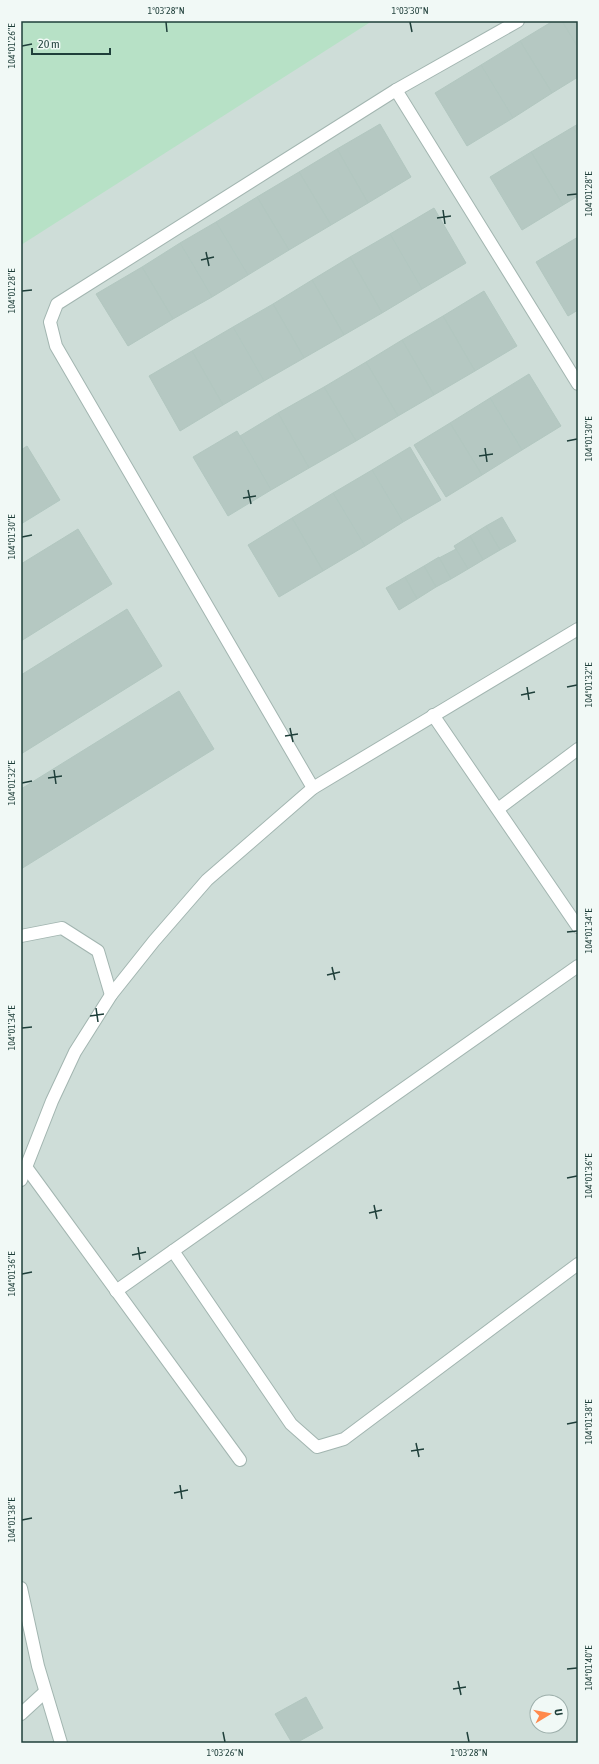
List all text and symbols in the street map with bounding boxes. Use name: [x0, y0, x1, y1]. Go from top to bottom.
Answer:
text: 1°03'28"N: [147, 5, 185, 16]
text: 1°03'30"N: [391, 5, 429, 16]
text: 104°01'26"E: [6, 23, 17, 68]
scale bar: [32, 30, 110, 56]
text: 20 m: [38, 37, 60, 51]
text: 104°01'28"E: [583, 171, 594, 216]
text: 104°01'28"E: [6, 268, 17, 313]
text: 104°01'30"E: [583, 416, 594, 461]
text: 104°01'30"E: [6, 514, 17, 559]
text: 104°01'32"E: [583, 662, 594, 707]
text: 104°01'32"E: [6, 760, 17, 805]
text: 104°01'34"E: [583, 908, 594, 953]
text: 104°01'34"E: [6, 1005, 17, 1050]
text: 104°01'36"E: [583, 1153, 594, 1198]
text: 104°01'36"E: [6, 1251, 17, 1296]
text: 104°01'38"E: [583, 1399, 594, 1444]
text: 104°01'38"E: [6, 1497, 17, 1542]
text: 104°01'40"E: [583, 1645, 594, 1690]
north arrow: [529, 1694, 569, 1734]
text: U: [552, 1708, 565, 1717]
text: 1°03'26"N: [206, 1747, 244, 1758]
text: 1°03'28"N: [450, 1747, 488, 1758]

